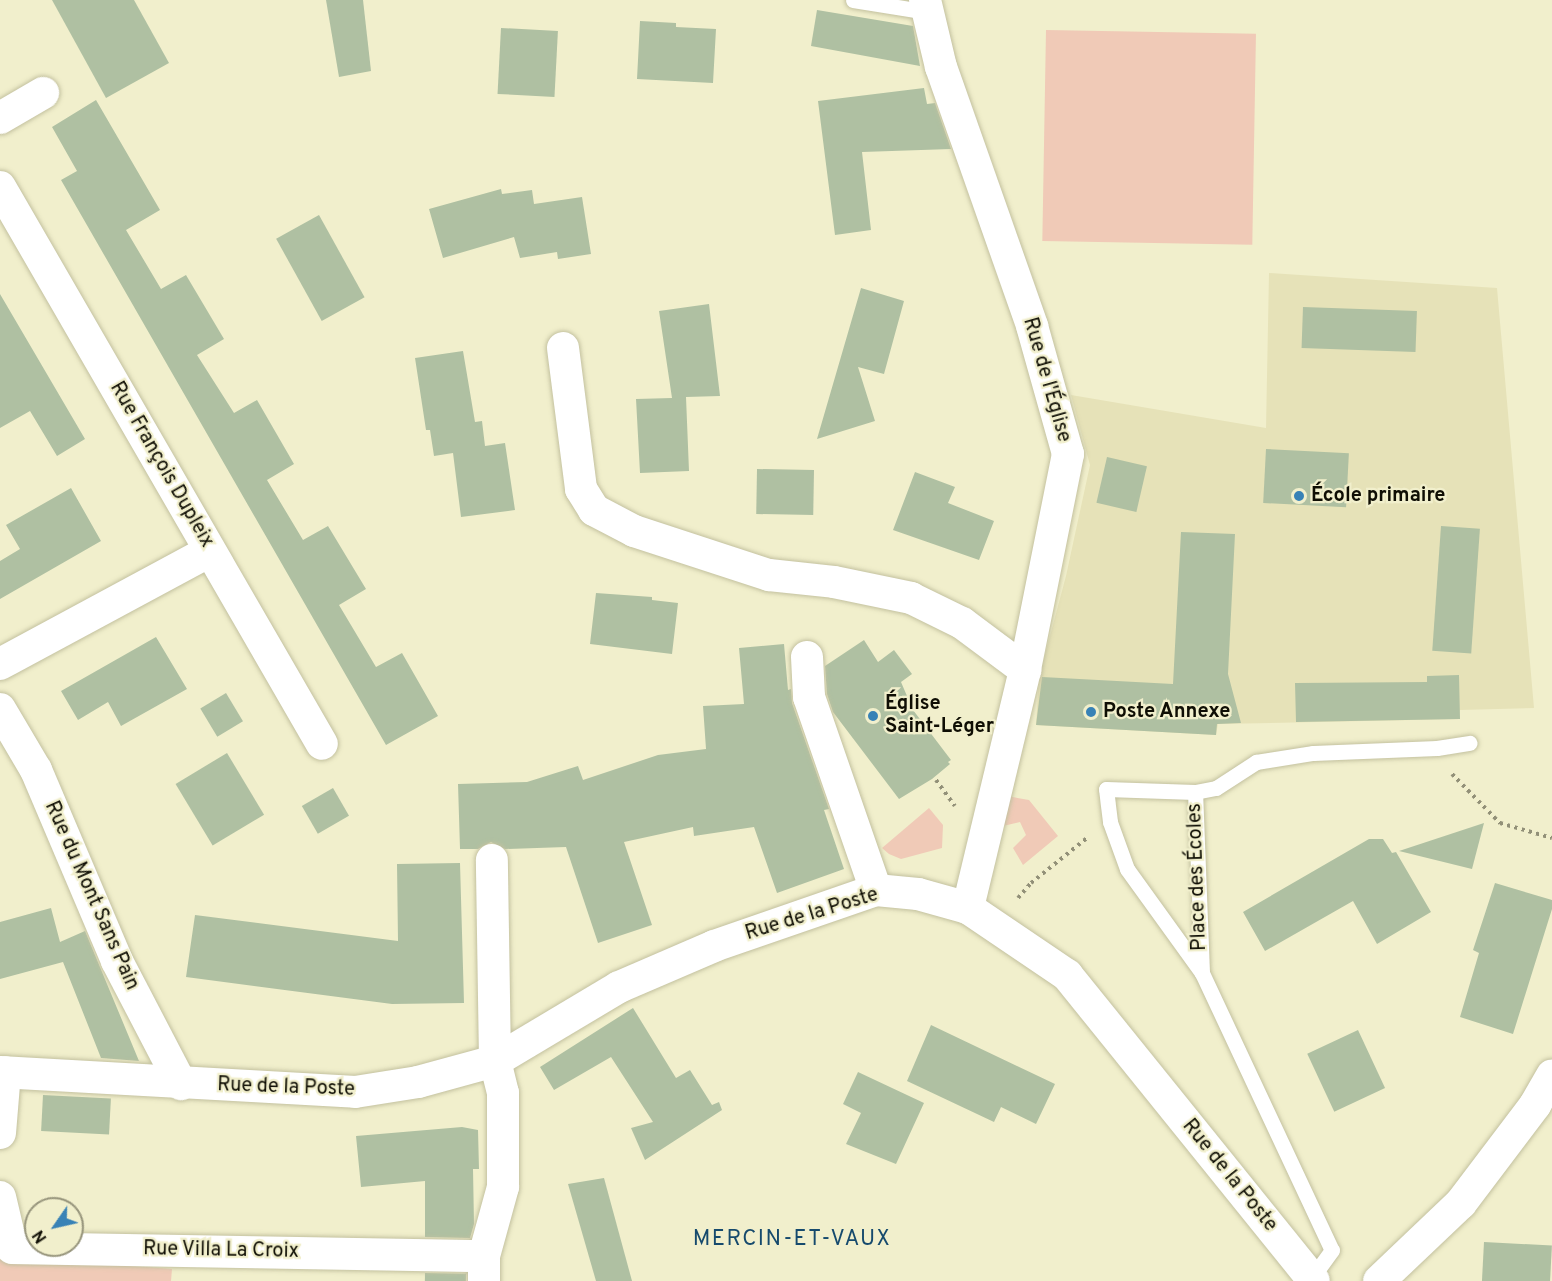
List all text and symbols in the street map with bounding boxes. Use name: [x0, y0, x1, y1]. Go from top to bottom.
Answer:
street label: Rue de l'Église: [1017, 315, 1075, 445]
street label: Rue François Dupleix: [104, 378, 218, 552]
place label: École primaire: [1311, 484, 1445, 508]
marker: École primaire: [1292, 489, 1306, 503]
place label: Église Saint-Léger: [885, 692, 994, 739]
place label: Poste Annexe: [1103, 700, 1231, 724]
marker: Poste Annexe: [1084, 705, 1098, 719]
marker: Église Saint-Léger: [866, 709, 880, 723]
street label: Rue du Mont Sans Pain: [38, 798, 144, 994]
street label: Place des Écoles: [1183, 803, 1213, 951]
street label: Rue de la Poste: [743, 883, 881, 947]
street label: Rue de la Poste: [217, 1074, 355, 1102]
street label: Rue de la Poste: [1176, 1115, 1282, 1237]
north arrow: [24, 1197, 84, 1257]
text: N: [29, 1226, 52, 1246]
district label: MERCIN-ET-VAUX: [693, 1227, 891, 1253]
street label: Rue Villa La Croix: [142, 1238, 300, 1264]

